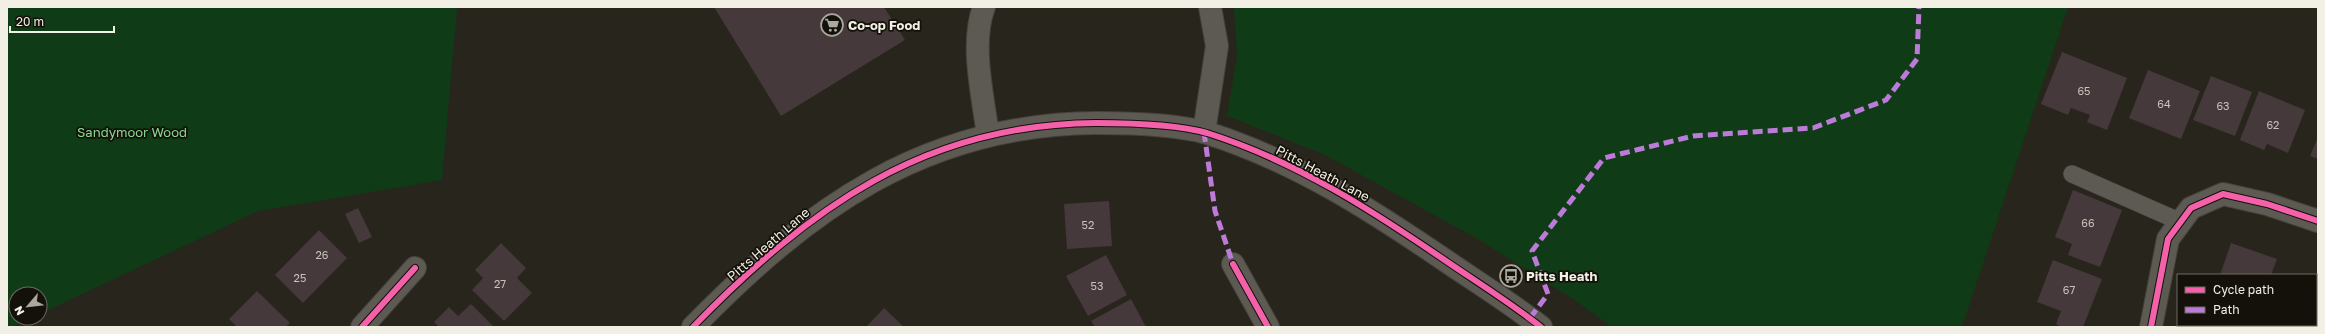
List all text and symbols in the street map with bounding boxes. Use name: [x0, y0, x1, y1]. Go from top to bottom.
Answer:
scale bar: [10, 8, 114, 34]
supermarket icon: Co-op Food: [819, 12, 845, 38]
text: 20 m: [16, 14, 44, 29]
place label: Co-op Food: [848, 17, 920, 33]
house number: 65: [2077, 84, 2091, 97]
house number: 64: [2157, 97, 2171, 110]
house number: 63: [2216, 99, 2230, 112]
house number: 62: [2266, 118, 2280, 131]
park label: Sandymoor Wood: [77, 124, 187, 140]
street label: Pitts Heath Lane: [1273, 142, 1373, 204]
street label: Pitts Heath Lane: [724, 204, 812, 284]
house number: 66: [2081, 216, 2095, 229]
house number: 52: [1082, 218, 1094, 231]
house number: 26: [315, 248, 329, 261]
bus stop icon: Pitts Heath: [1498, 263, 1524, 289]
place label: Pitts Heath: [1526, 268, 1597, 284]
house number: 25: [294, 271, 306, 284]
legend: [2177, 274, 2317, 326]
house number: 27: [494, 277, 506, 290]
house number: 53: [1091, 279, 1103, 292]
text: Cycle path: [2213, 282, 2274, 297]
house number: 67: [2063, 283, 2075, 296]
north arrow: [8, 286, 48, 326]
text: Path: [2213, 302, 2240, 317]
text: N: [11, 304, 26, 318]

